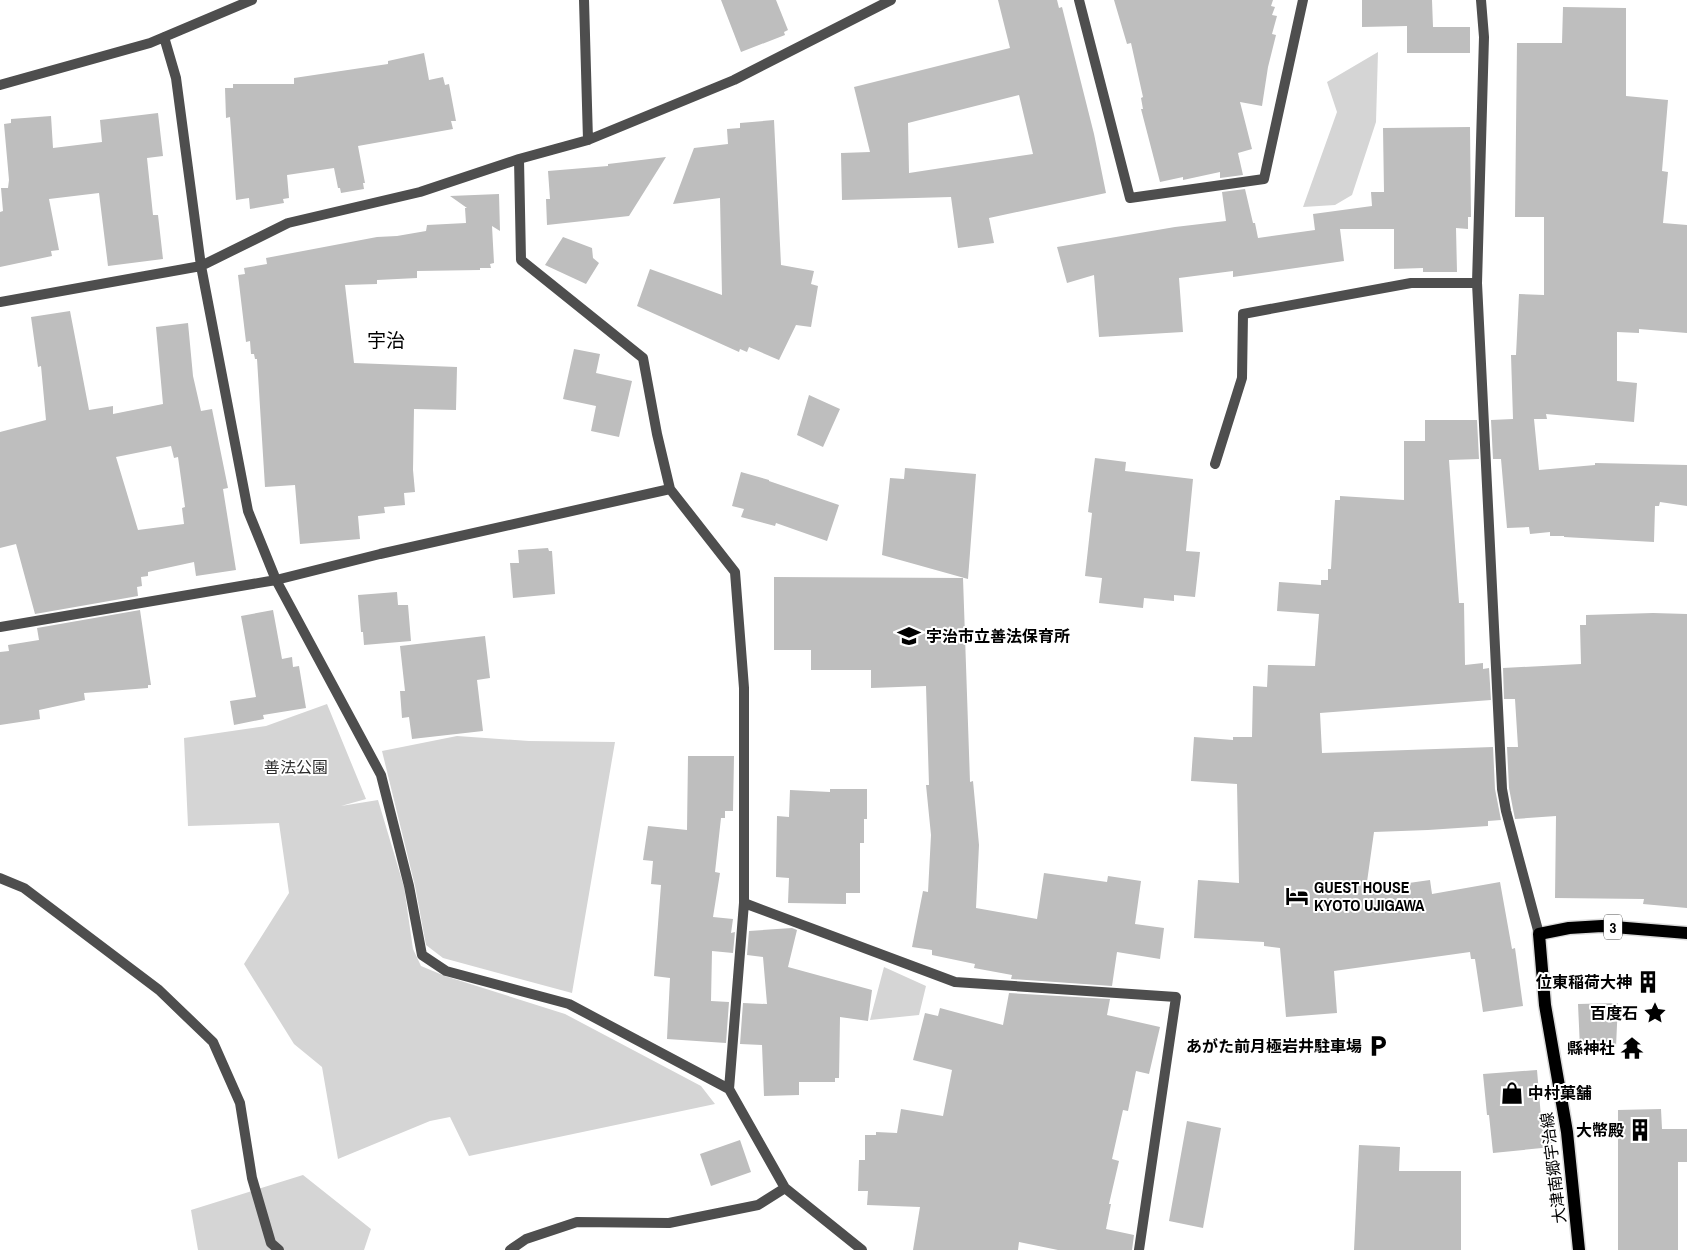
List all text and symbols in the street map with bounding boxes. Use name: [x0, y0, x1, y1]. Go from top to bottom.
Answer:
district label: 宇治: [367, 327, 405, 353]
school or university icon: 宇治市立善法保育所: [896, 623, 922, 649]
place label: 宇治市立善法保育所: [926, 625, 1070, 647]
park label: 善法公園: [264, 756, 328, 778]
place label: GUEST HOUSE KYOTO UJIGAWA: [1314, 876, 1425, 916]
hotel icon: GUEST HOUSE KYOTO UJIGAWA: [1284, 883, 1310, 909]
road number: 3: [1604, 914, 1622, 940]
building icon: 位東稲荷大神: [1635, 969, 1661, 995]
place label: 位東稲荷大神: [1535, 971, 1632, 993]
place icon: 百度石: [1642, 1000, 1668, 1026]
place label: 百度石: [1590, 1002, 1638, 1024]
parking icon: あがた前月極岩井駐車場: [1365, 1033, 1391, 1059]
place label: あがた前月極岩井駐車場: [1186, 1035, 1362, 1057]
temple icon: 縣神社: [1619, 1035, 1645, 1061]
place label: 縣神社: [1567, 1037, 1615, 1059]
shop icon: 中村菓舗: [1499, 1080, 1525, 1106]
place label: 中村菓舗: [1528, 1082, 1592, 1104]
street label: 大津南郷宇治線: [1535, 1111, 1571, 1225]
building icon: 大幣殿: [1627, 1117, 1653, 1143]
place label: 大幣殿: [1576, 1119, 1624, 1141]

